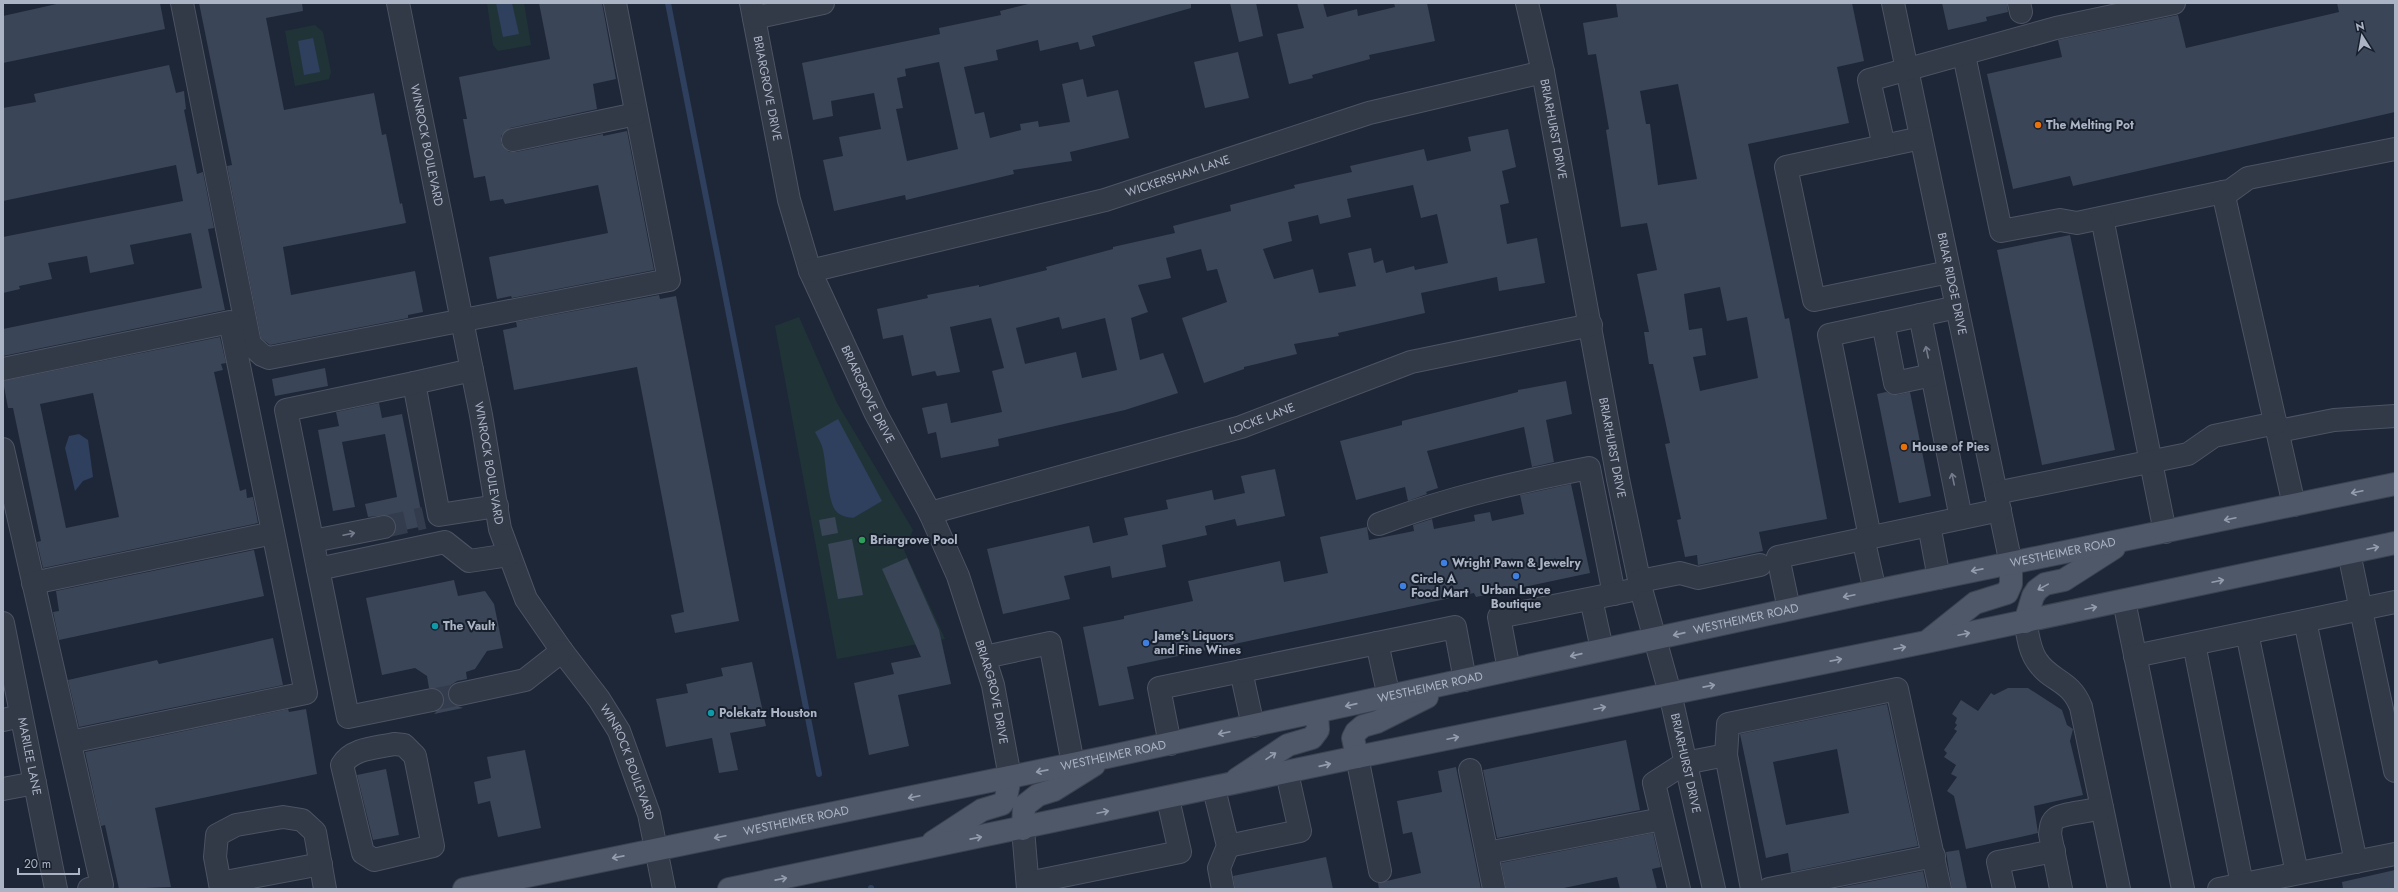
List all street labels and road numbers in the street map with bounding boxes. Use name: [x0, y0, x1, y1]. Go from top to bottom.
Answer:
street label: BRIARGROVE DRIVE: [749, 34, 786, 143]
street label: BRIARHURST DRIVE: [1535, 77, 1572, 181]
street label: WINROCK BOULEVARD: [406, 82, 448, 208]
street label: WICKERSHAM LANE: [1123, 150, 1232, 202]
street label: BRIAR RIDGE DRIVE: [1933, 231, 1972, 337]
street label: BRIARGROVE DRIVE: [837, 343, 899, 447]
street label: BRIARHURST DRIVE: [1594, 396, 1631, 500]
street label: LOCKE LANE: [1227, 398, 1297, 439]
street label: WINROCK BOULEVARD: [470, 400, 508, 526]
street label: WESTHEIMER ROAD: [2008, 533, 2117, 572]
street label: WESTHEIMER ROAD: [1691, 599, 1800, 639]
street label: BRIARGROVE DRIVE: [970, 638, 1013, 746]
street label: WESTHEIMER ROAD: [1376, 667, 1485, 707]
street label: WINROCK BOULEVARD: [595, 701, 659, 821]
street label: BRIARHURST DRIVE: [1666, 711, 1706, 815]
street label: MARILEE LANE: [13, 716, 46, 797]
street label: WESTHEIMER ROAD: [1059, 735, 1168, 775]
street label: WESTHEIMER ROAD: [742, 801, 851, 840]

